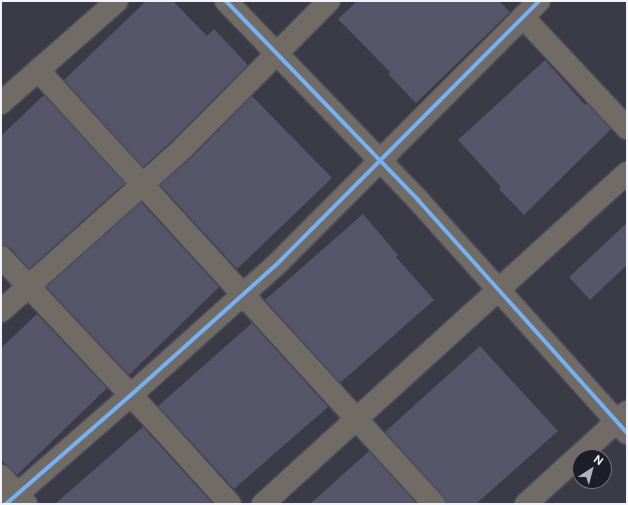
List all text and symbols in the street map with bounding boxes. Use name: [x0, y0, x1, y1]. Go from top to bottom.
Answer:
north arrow: [572, 449, 612, 489]
text: N: [591, 453, 605, 467]

